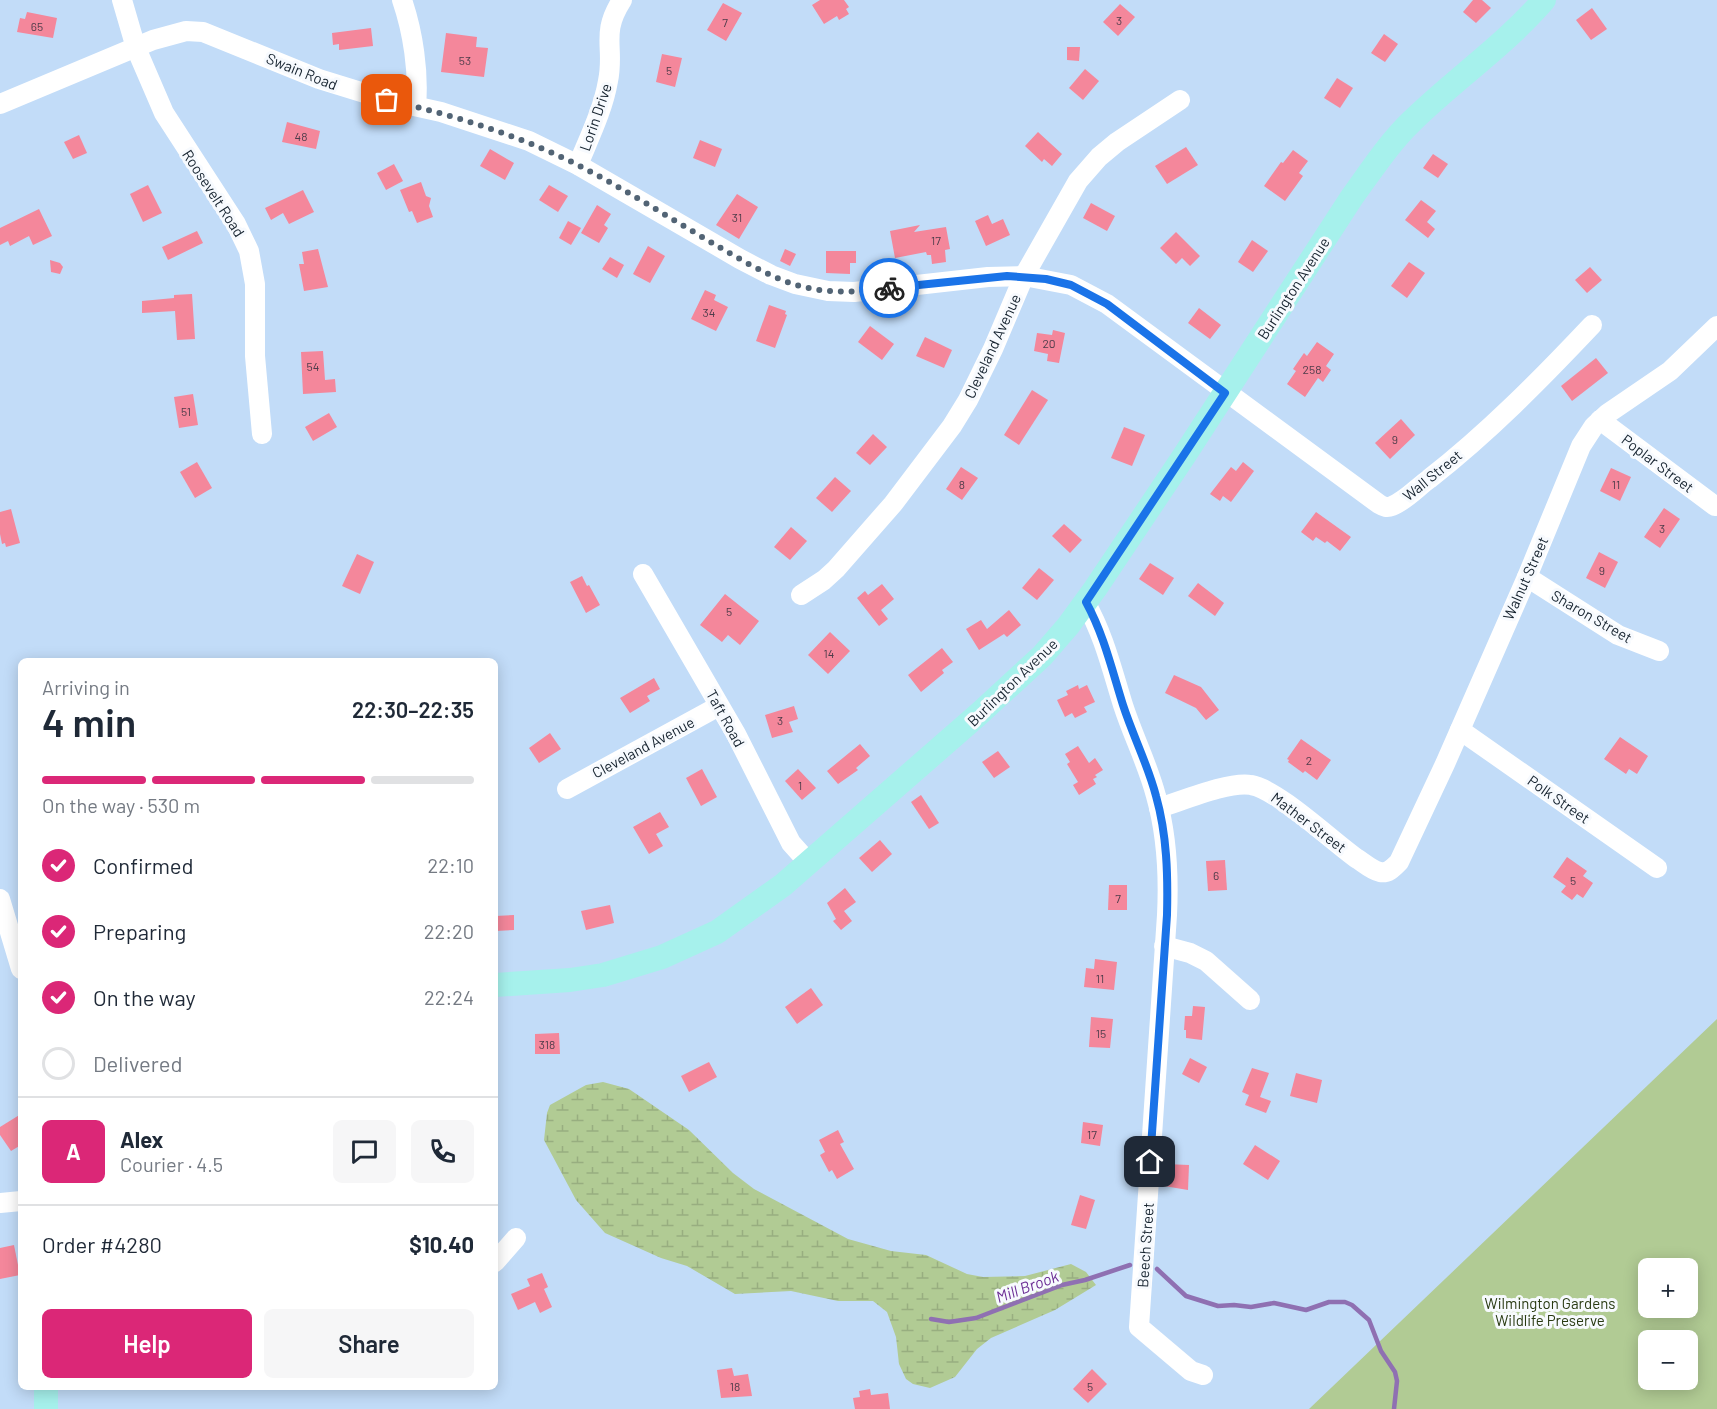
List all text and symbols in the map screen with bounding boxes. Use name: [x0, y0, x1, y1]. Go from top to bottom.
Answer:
house number: 3: [1116, 13, 1122, 27]
house number: 7: [722, 15, 728, 29]
house number: 65: [31, 19, 43, 33]
street label: Swain Road: [264, 49, 340, 93]
house number: 53: [459, 53, 471, 67]
house number: 5: [666, 63, 672, 77]
pin: [361, 74, 412, 125]
street label: Lorin Drive: [575, 81, 615, 153]
icon: bag: [370, 83, 403, 116]
house number: 48: [295, 129, 307, 143]
street label: Roosevelt Road: [179, 146, 249, 240]
house number: 31: [732, 210, 742, 224]
house number: 17: [931, 233, 941, 247]
street label: Burlington Avenue: [1253, 234, 1333, 342]
courier: [859, 258, 919, 318]
icon: bike: [873, 272, 906, 305]
street label: Cleveland Avenue: [960, 291, 1024, 401]
house number: 34: [703, 305, 715, 319]
house number: 20: [1042, 336, 1056, 350]
house number: 54: [307, 359, 319, 373]
house number: 258: [1303, 362, 1321, 376]
house number: 51: [181, 404, 191, 418]
street label: Poplar Street: [1618, 430, 1698, 496]
house number: 9: [1392, 432, 1398, 446]
street label: Wall Street: [1399, 446, 1465, 504]
house number: 8: [959, 477, 965, 491]
house number: 11: [1612, 477, 1620, 491]
house number: 3: [1659, 521, 1665, 535]
street label: Walnut Street: [1499, 534, 1551, 622]
house number: 9: [1599, 563, 1605, 577]
street label: Sharon Street: [1548, 586, 1636, 646]
house number: 5: [726, 604, 732, 618]
street label: Burlington Avenue: [963, 634, 1061, 730]
house number: 14: [824, 646, 834, 660]
text: Arriving in: [42, 675, 130, 699]
street label: Taft Road: [703, 686, 749, 750]
text: 22:30–22:35: [352, 696, 474, 722]
text: 4 min: [42, 698, 136, 745]
street label: Cleveland Avenue: [589, 712, 697, 782]
house number: 3: [777, 713, 783, 727]
house number: 2: [1306, 753, 1312, 767]
street label: Polk Street: [1524, 771, 1594, 827]
house number: 1: [798, 778, 802, 792]
street label: Mather Street: [1268, 788, 1350, 856]
text: On the way · 530 m: [42, 793, 200, 817]
icon: check: [42, 849, 75, 882]
text: Confirmed: [93, 852, 193, 878]
text: 22:10: [427, 853, 474, 877]
house number: 6: [1213, 868, 1219, 882]
house number: 5: [1570, 873, 1576, 887]
house number: 7: [1115, 891, 1121, 905]
icon: check: [42, 915, 75, 948]
text: Preparing: [93, 918, 186, 944]
text: 22:20: [424, 919, 474, 943]
house number: 11: [1096, 971, 1104, 985]
icon: check: [42, 981, 75, 1014]
text: On the way: [93, 984, 196, 1010]
text: 22:24: [424, 985, 474, 1009]
house number: 15: [1096, 1026, 1106, 1040]
house number: 318: [539, 1037, 555, 1051]
text: Delivered: [93, 1050, 182, 1076]
button: chat: [333, 1120, 396, 1183]
button: phone: [411, 1120, 474, 1183]
text: Alex: [120, 1126, 163, 1152]
house number: 17: [1087, 1127, 1097, 1141]
pin: [1124, 1136, 1175, 1187]
text: A: [66, 1138, 81, 1164]
icon: home: [1133, 1145, 1166, 1178]
text: Courier · 4.5: [120, 1152, 223, 1176]
street label: Beech Street: [1133, 1202, 1157, 1288]
text: Order #4280: [42, 1231, 162, 1257]
text: $10.40: [409, 1231, 474, 1257]
map controls: [1638, 1258, 1698, 1390]
button: +: [1638, 1258, 1698, 1318]
water label: Mill Brook: [993, 1266, 1061, 1306]
park label: Wilmington Gardens Wildlife Preserve: [1485, 1294, 1615, 1329]
button: Help: [42, 1309, 252, 1378]
button: Share: [264, 1309, 474, 1378]
button: −: [1638, 1330, 1698, 1390]
house number: 18: [730, 1379, 740, 1393]
house number: 5: [1087, 1379, 1093, 1393]

